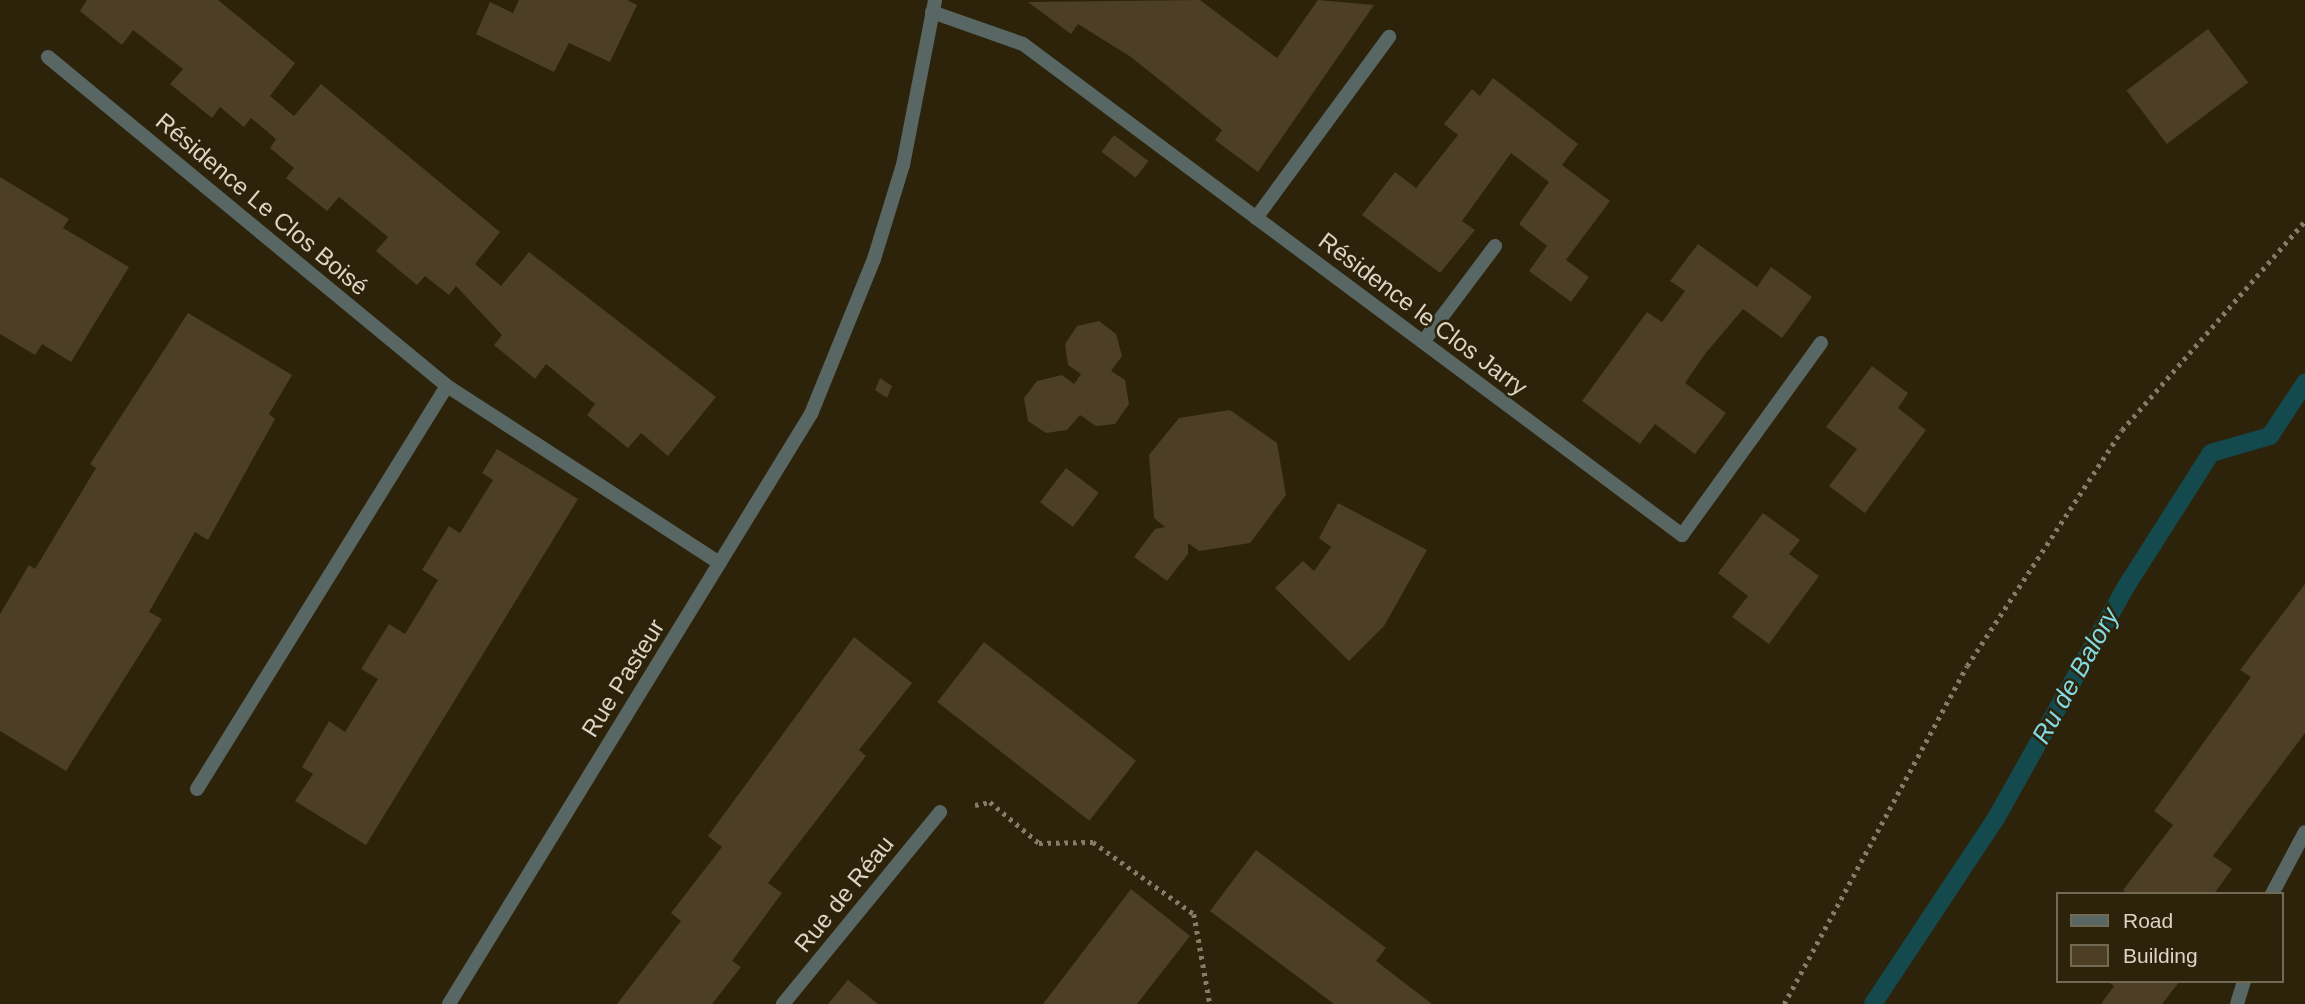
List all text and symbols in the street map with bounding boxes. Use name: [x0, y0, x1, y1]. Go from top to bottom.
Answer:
street label: Résidence Le Clos Boisé: [150, 107, 374, 301]
street label: Résidence le Clos Jarry: [1313, 226, 1533, 402]
water label: Ru de Balory: [2026, 603, 2126, 749]
street label: Rue Pasteur: [575, 614, 671, 742]
street label: Rue de Réau: [788, 830, 900, 958]
legend: [2056, 892, 2284, 983]
text: Road: [2123, 909, 2173, 932]
text: Building: [2123, 944, 2198, 967]

